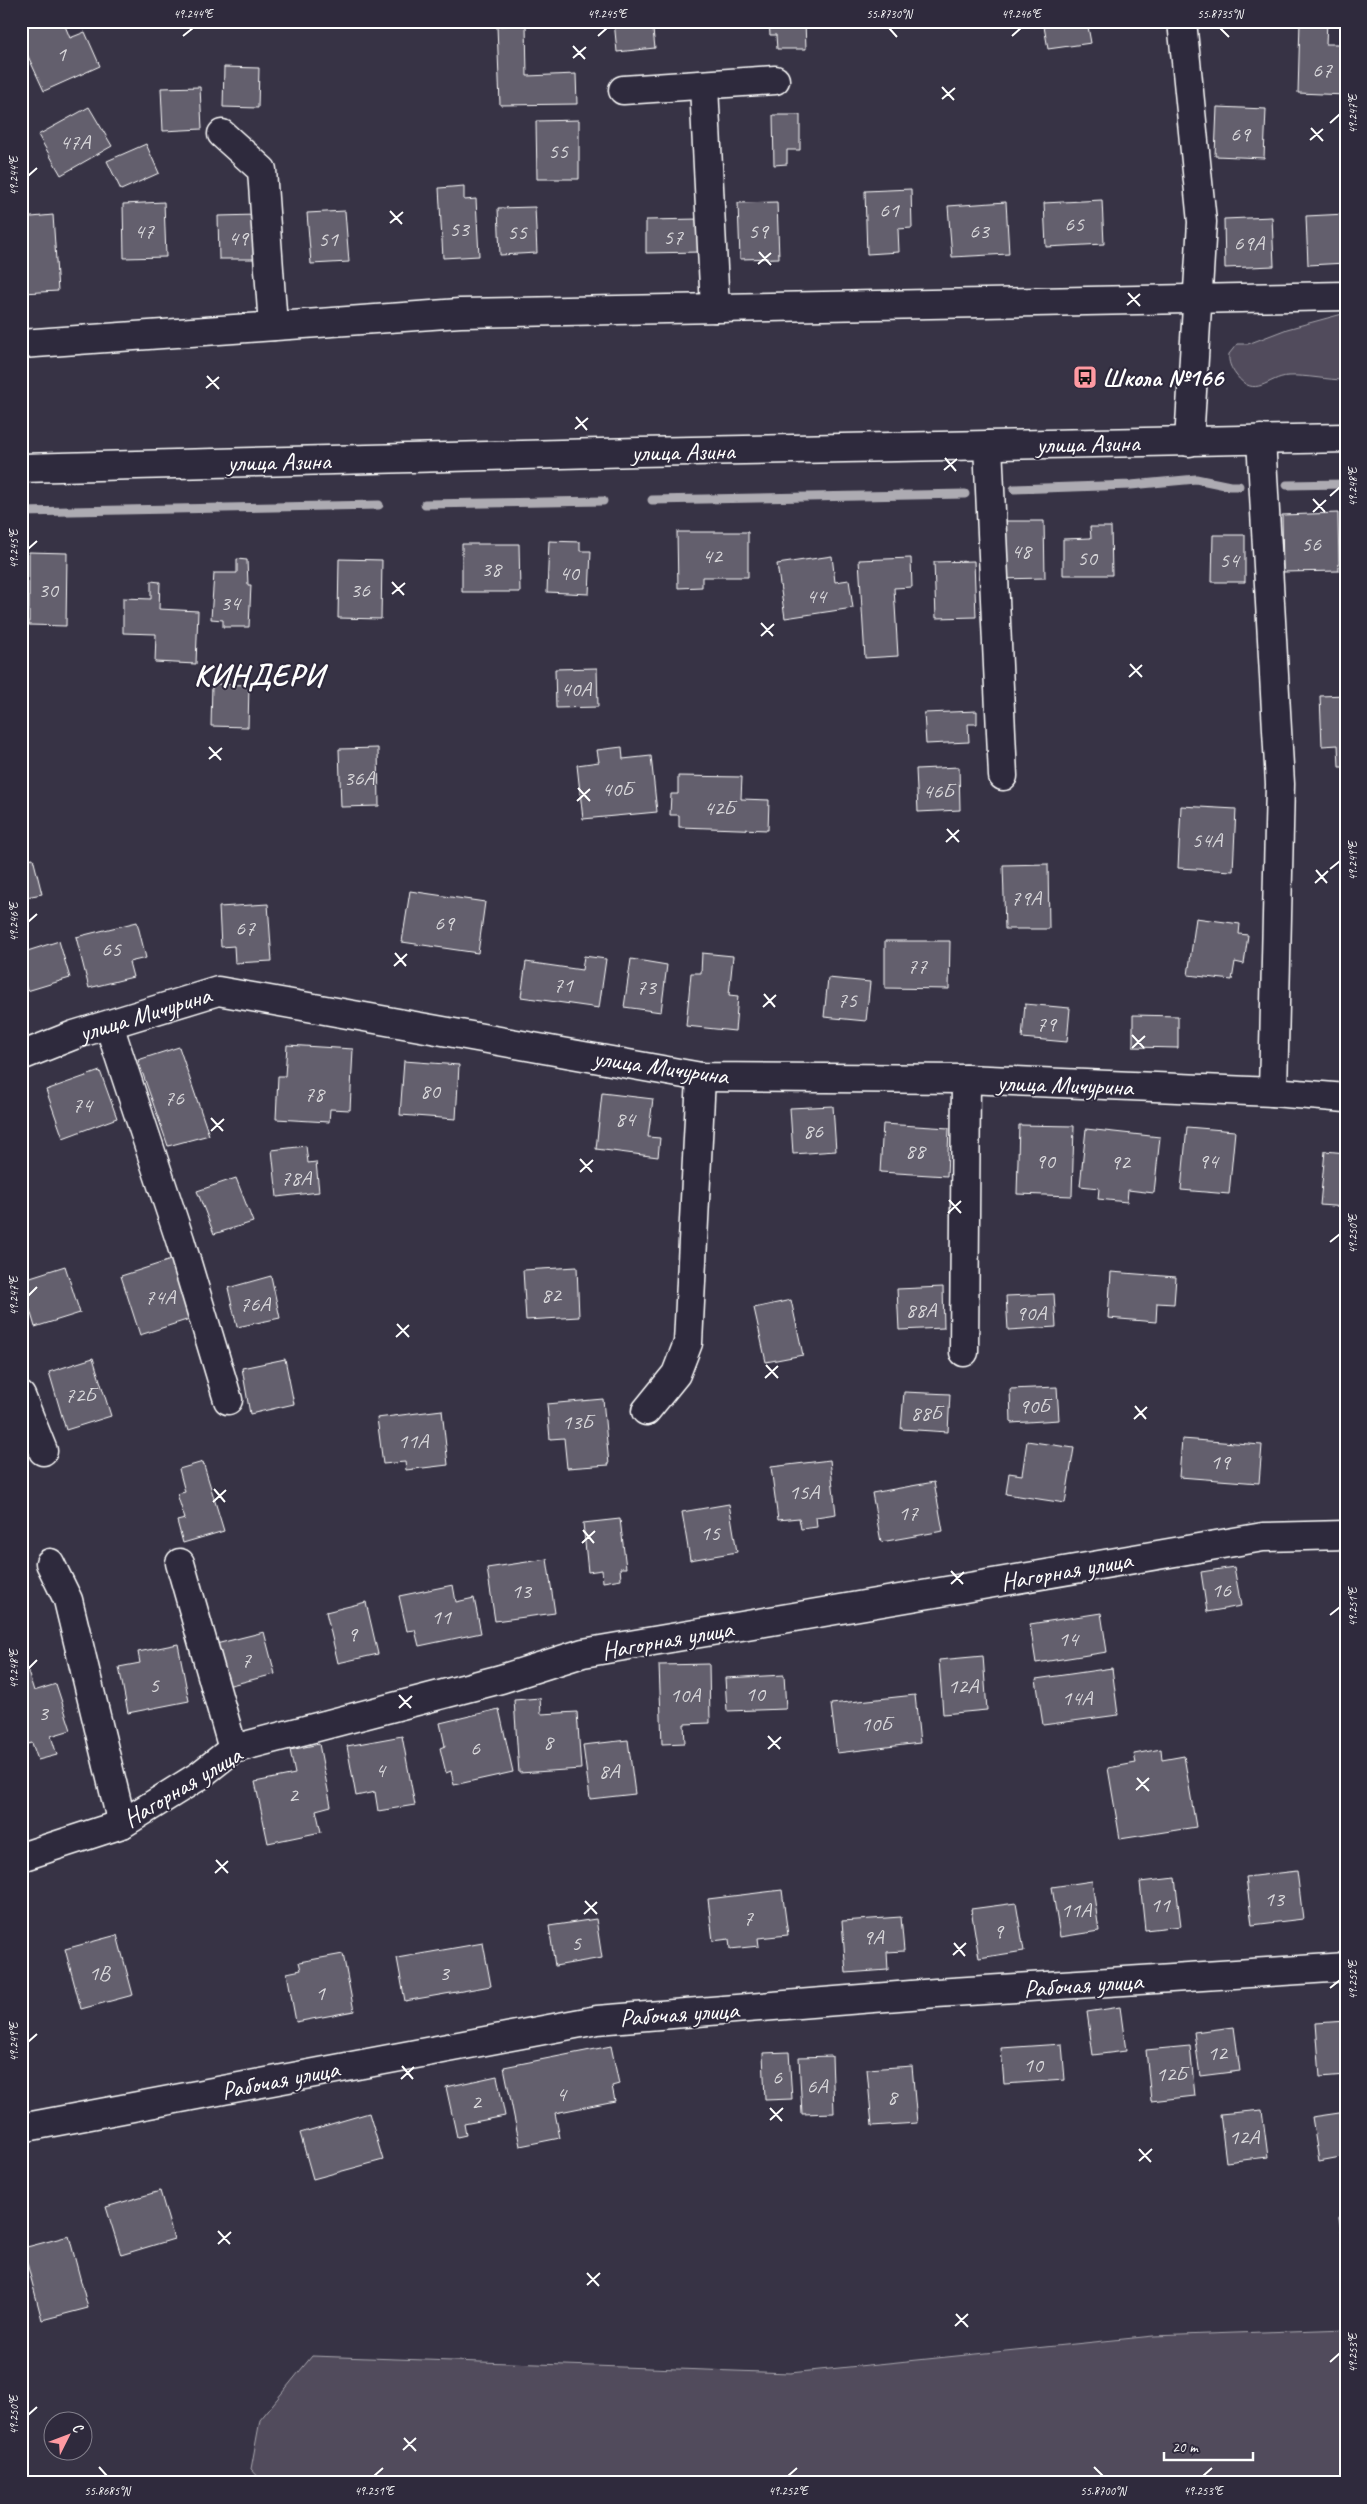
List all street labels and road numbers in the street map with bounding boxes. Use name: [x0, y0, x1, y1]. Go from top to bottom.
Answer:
street label: улица Азина: [1034, 427, 1142, 461]
street label: улица Азина: [629, 435, 737, 469]
street label: улица Азина: [225, 445, 333, 479]
street label: улица Мичурина: [73, 979, 217, 1050]
street label: улица Мичурина: [589, 1041, 732, 1093]
street label: улица Мичурина: [994, 1067, 1136, 1103]
street label: Нагорная улица: [998, 1543, 1136, 1598]
street label: Нагорная улица: [599, 1612, 737, 1667]
street label: Нагорная улица: [117, 1738, 249, 1835]
street label: Рабочая улица: [1022, 1965, 1146, 2005]
street label: Рабочая улица: [618, 1994, 742, 2034]
street label: Рабочая улица: [219, 2053, 344, 2107]

